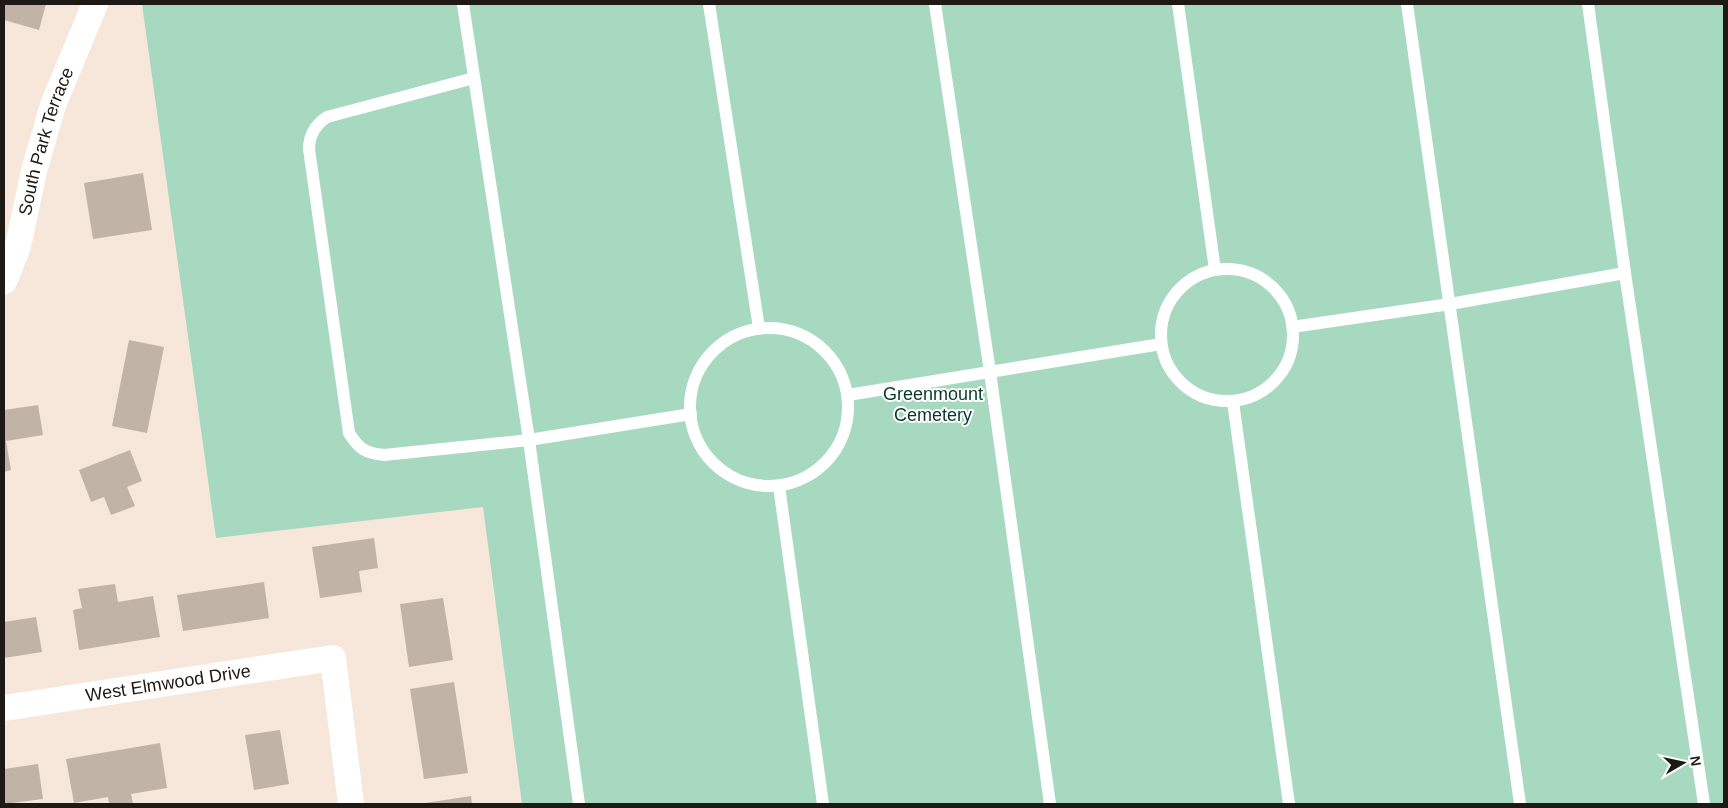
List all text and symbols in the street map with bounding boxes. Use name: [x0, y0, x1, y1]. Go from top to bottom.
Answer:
street label: South Park Terrace: [15, 64, 78, 217]
park label: Greenmount Cemetery: [883, 384, 983, 425]
street label: West Elmwood Drive: [84, 661, 252, 705]
north arrow: [1658, 738, 1708, 788]
text: N: [1687, 755, 1705, 767]

